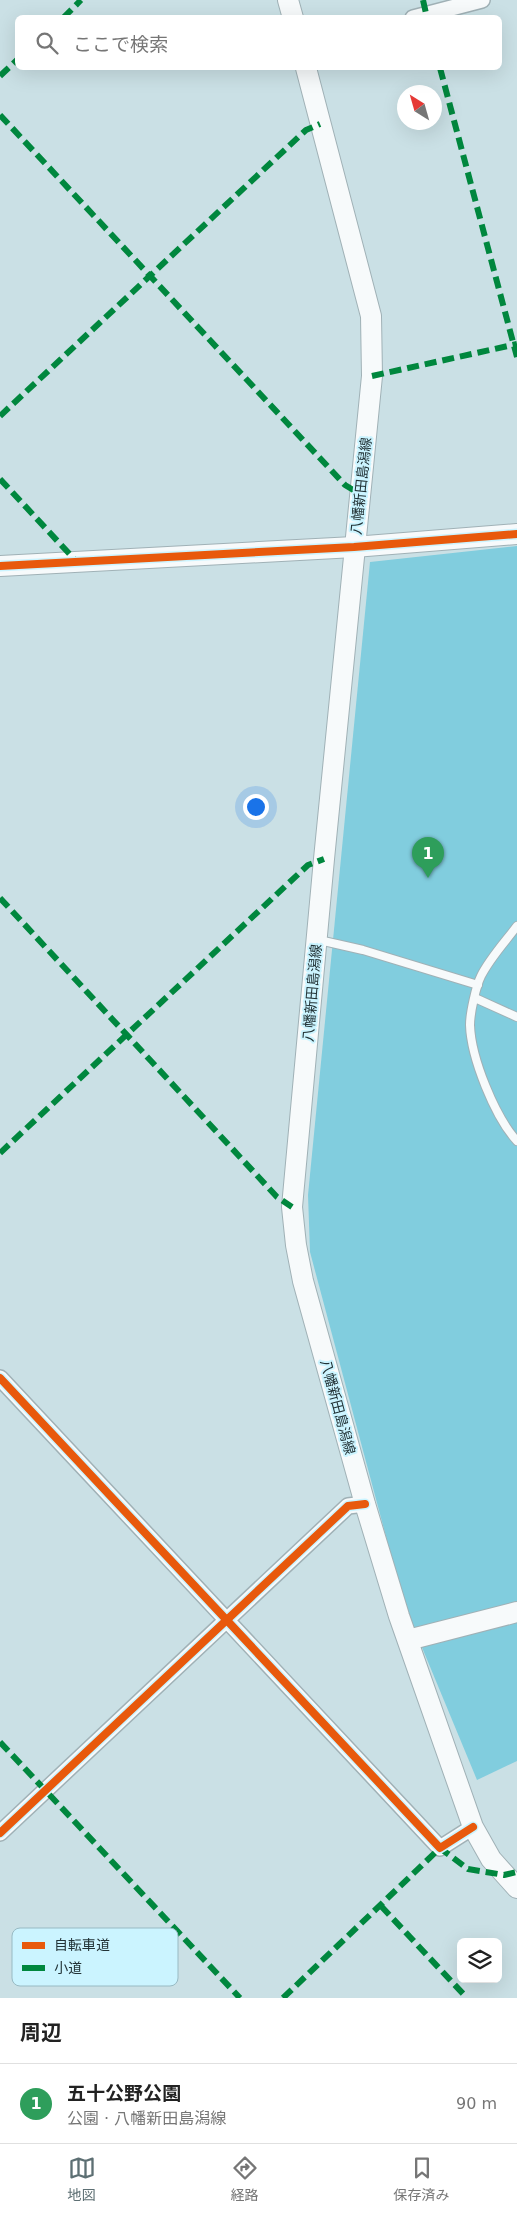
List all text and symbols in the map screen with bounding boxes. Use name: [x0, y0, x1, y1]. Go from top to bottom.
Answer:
search box: [15, 15, 502, 70]
icon: search: [33, 29, 61, 57]
text: ここで検索: [73, 33, 168, 55]
north arrow: [397, 85, 442, 130]
street label: 八幡新田島潟線: [348, 436, 374, 536]
your location: [243, 794, 269, 820]
pin: 1: [412, 837, 444, 878]
street label: 八幡新田島潟線: [300, 943, 324, 1043]
street label: 八幡新田島潟線: [318, 1358, 358, 1456]
legend: [12, 1928, 178, 1986]
text: 自転車道: [54, 1937, 110, 1953]
map controls: [457, 1938, 502, 1983]
button: layers: [457, 1938, 502, 1983]
text: 小道: [54, 1960, 82, 1976]
text: 周辺: [20, 2021, 62, 2045]
text: 五十公野公園: [67, 2082, 181, 2104]
text: 1: [30, 2094, 42, 2113]
text: 90 m: [456, 2094, 497, 2113]
text: 公園 · 八幡新田島潟線: [67, 2109, 226, 2128]
tab: 地図: [68, 2154, 96, 2204]
tab: 経路: [231, 2154, 259, 2204]
tab: 保存済み: [394, 2154, 450, 2204]

